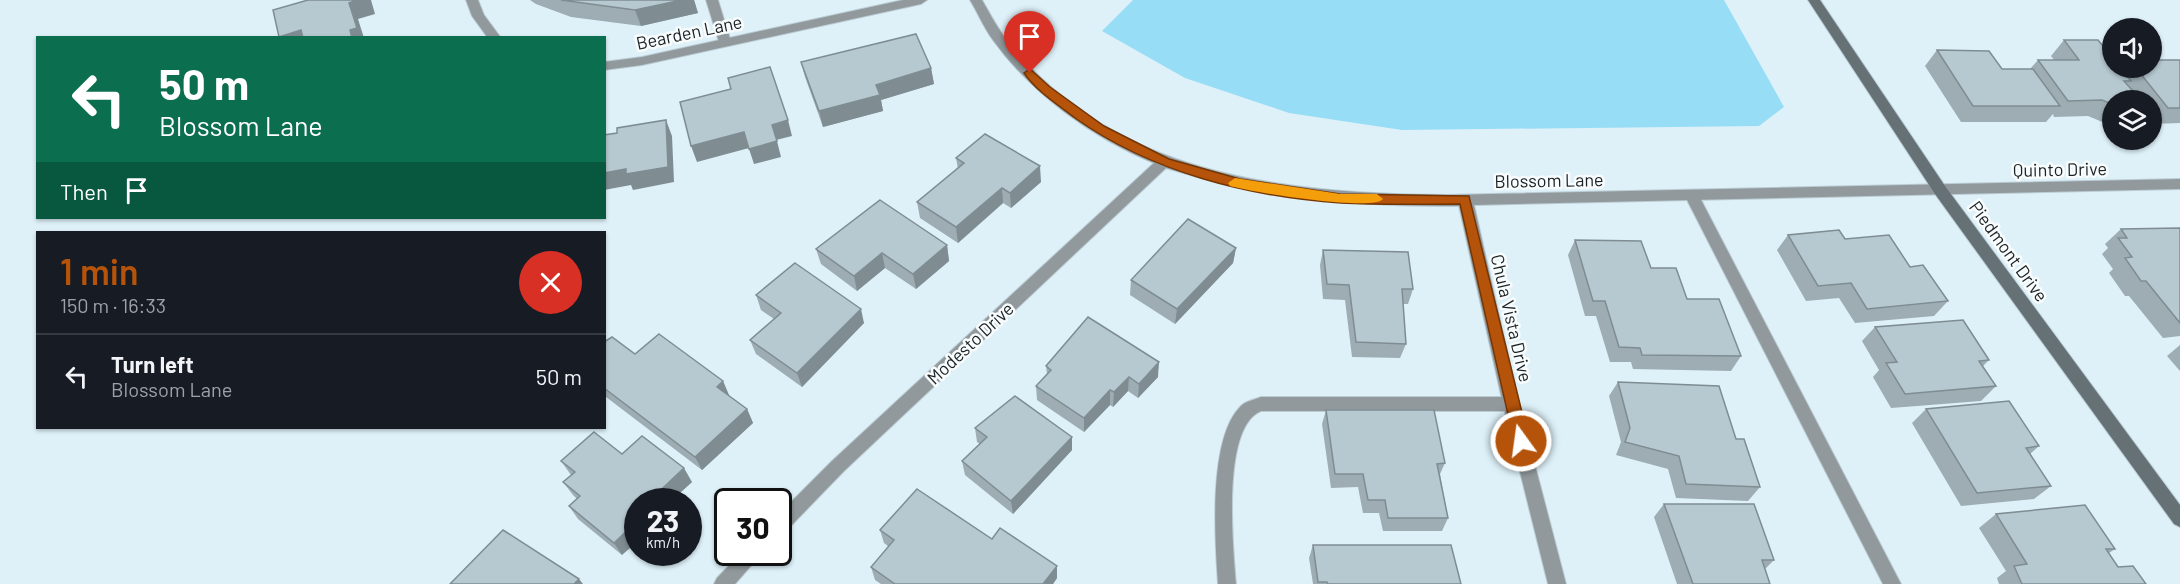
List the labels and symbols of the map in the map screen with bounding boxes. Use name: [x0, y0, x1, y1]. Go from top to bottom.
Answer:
street label: Bearden Lane: [634, 10, 744, 54]
pin: [1004, 11, 1055, 73]
street label: Quinto Drive: [2013, 157, 2107, 181]
street label: Blossom Lane: [1494, 168, 1604, 192]
street label: Piedmont Drive: [1965, 196, 2053, 306]
street label: Chula Vista Drive: [1487, 252, 1537, 384]
street label: Modesto Drive: [922, 297, 1018, 389]
position arrow: [1489, 409, 1553, 473]
speed limit sign: 30: [714, 488, 792, 566]

